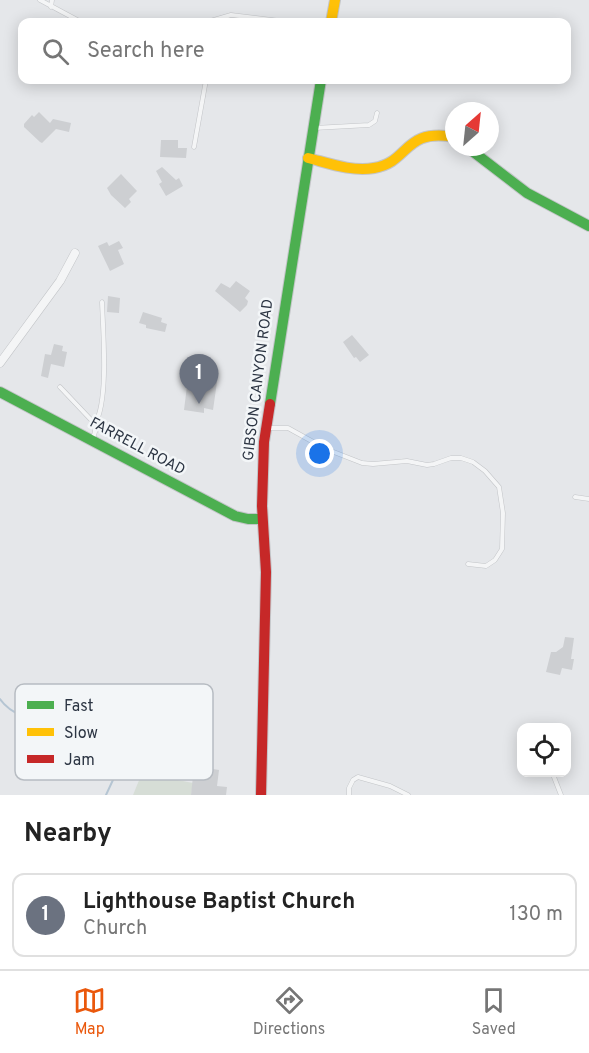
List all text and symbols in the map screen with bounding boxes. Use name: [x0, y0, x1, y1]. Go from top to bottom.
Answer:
search box: [18, 18, 571, 84]
icon: search: [39, 35, 72, 68]
text: Search here: [87, 38, 205, 65]
north arrow: [445, 102, 499, 156]
street label: GIBSON CANYON ROAD: [240, 298, 278, 462]
pin: 1: [180, 354, 218, 404]
street label: FARRELL ROAD: [86, 414, 188, 480]
your location: [305, 439, 334, 468]
legend: [15, 684, 213, 780]
text: Fast: [64, 697, 94, 717]
map controls: [517, 723, 571, 777]
button: locate: [517, 723, 571, 777]
text: Slow: [64, 724, 98, 744]
text: Jam: [64, 751, 95, 771]
text: Nearby: [24, 818, 112, 851]
text: Lighthouse Baptist Church: [83, 889, 355, 916]
text: 1: [42, 902, 50, 928]
text: 130 m: [509, 902, 563, 928]
text: Church: [83, 916, 147, 942]
tab: Map: [73, 984, 106, 1040]
tab: Directions: [253, 984, 325, 1040]
tab: Saved: [472, 984, 516, 1040]

